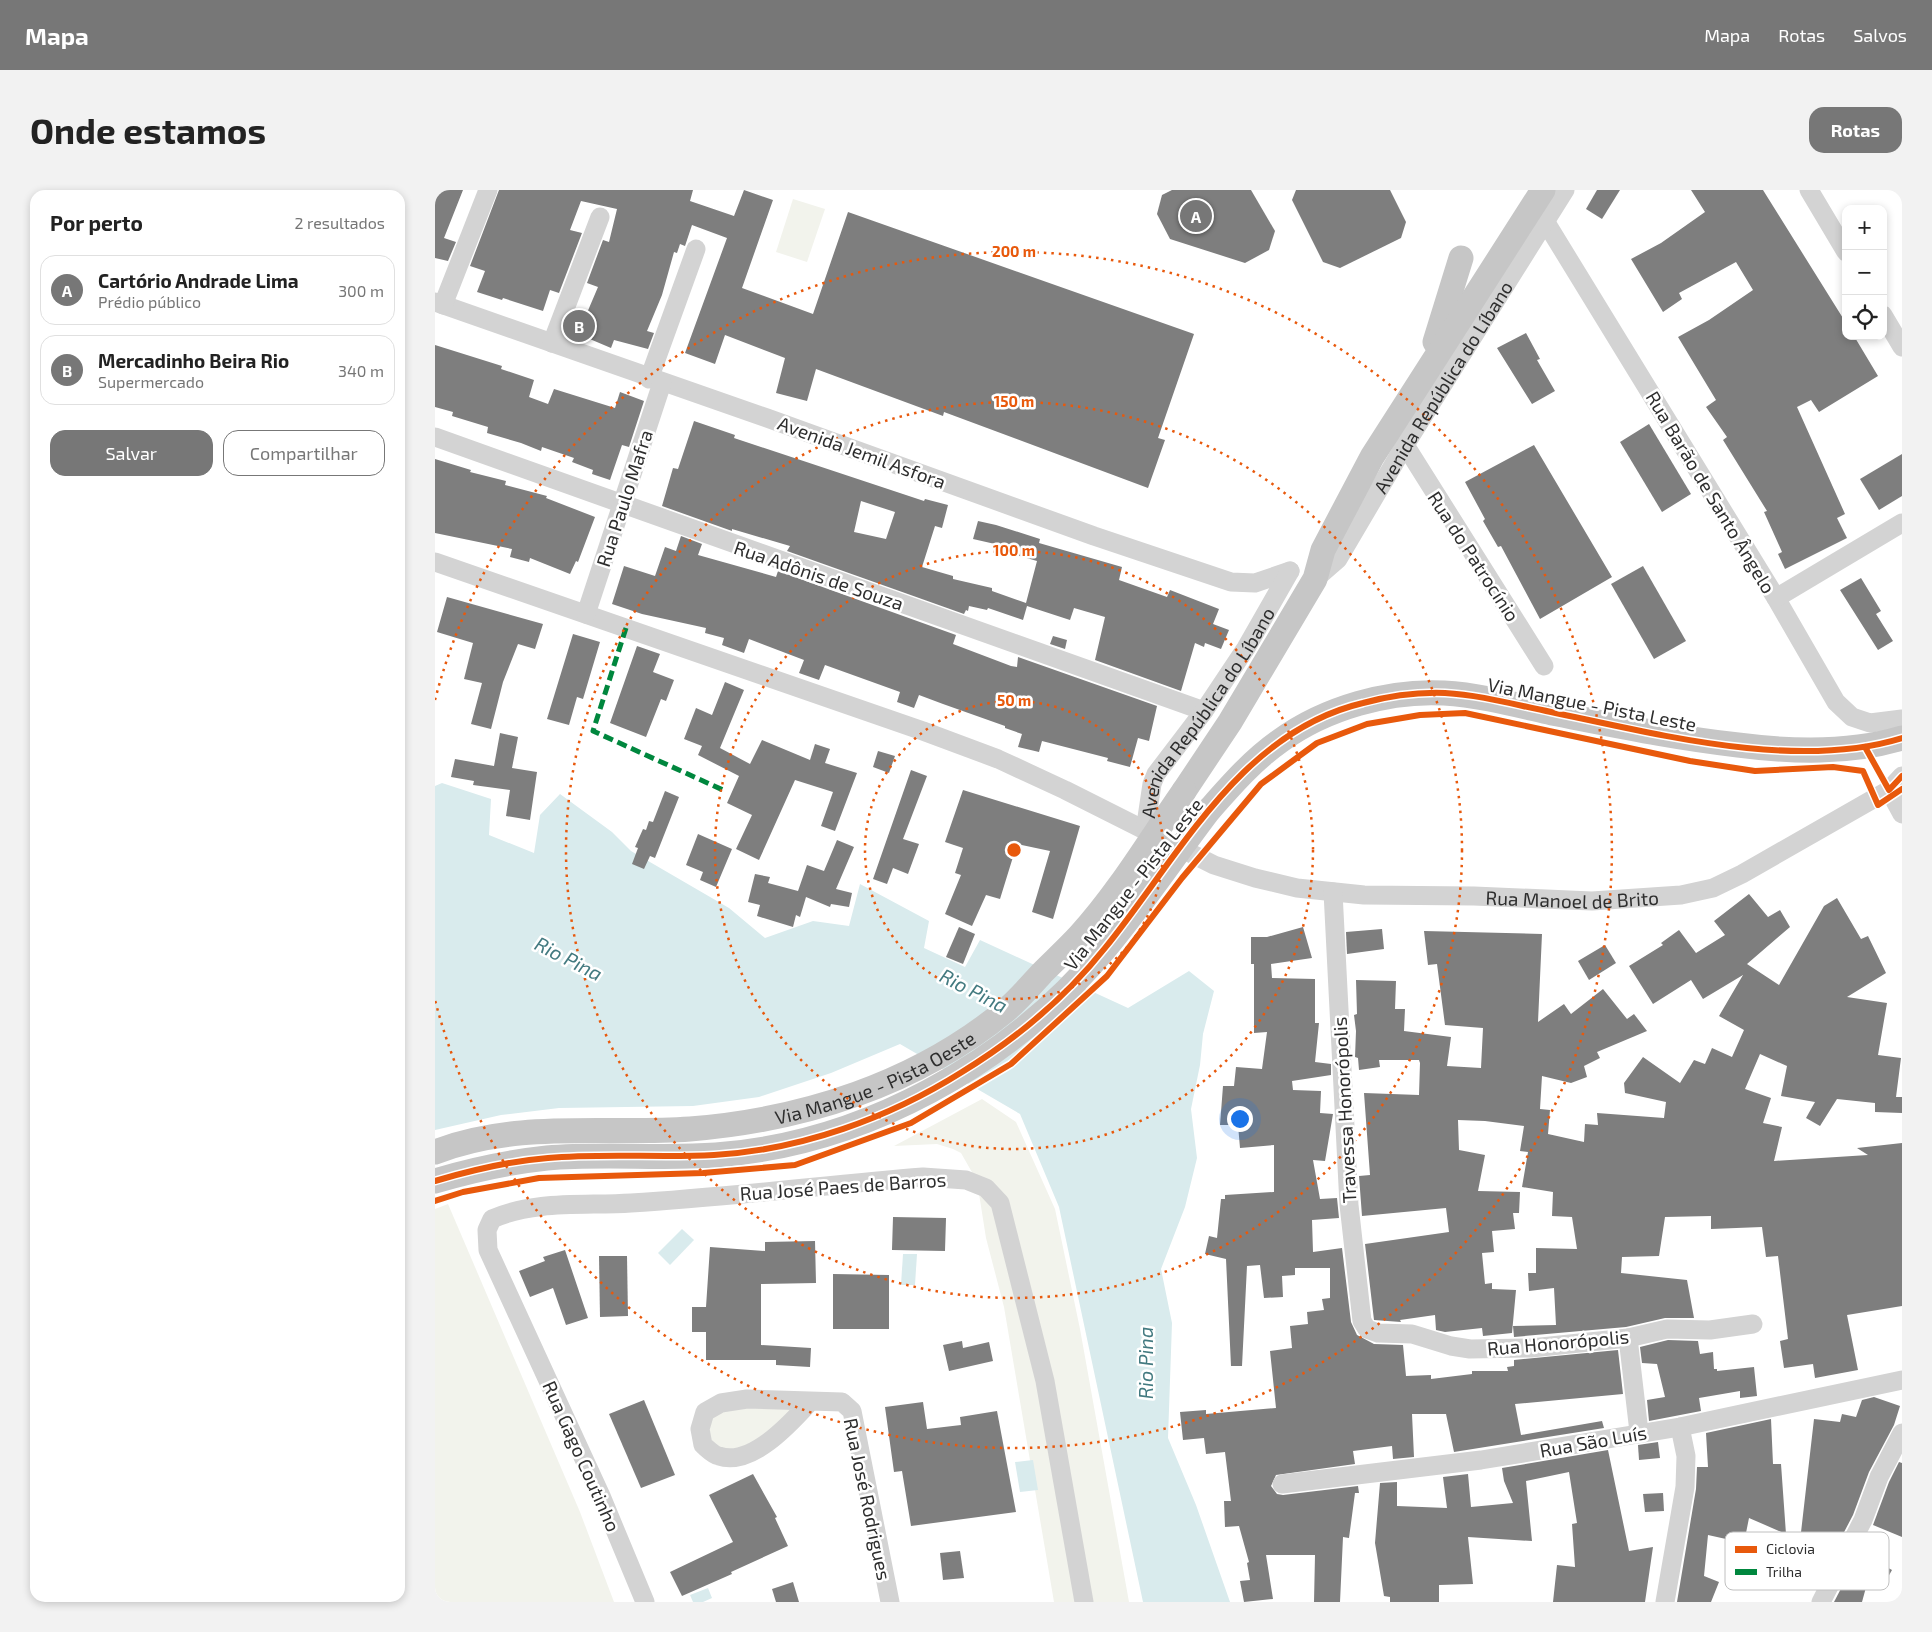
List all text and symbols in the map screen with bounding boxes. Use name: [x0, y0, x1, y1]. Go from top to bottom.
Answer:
text: Mapa: [25, 21, 89, 50]
text: Mapa: [1704, 24, 1750, 46]
text: Rotas: [1778, 24, 1825, 46]
text: Salvos: [1853, 24, 1907, 46]
button: Rotas: [1809, 107, 1902, 153]
text: Onde estamos: [30, 109, 266, 151]
pin: A: [1180, 197, 1212, 235]
map controls: [1842, 205, 1887, 340]
button: +: [1842, 205, 1887, 250]
text: Por perto: [50, 210, 143, 235]
text: 2 resultados: [294, 213, 385, 232]
text: 200 m: [992, 242, 1036, 260]
button: −: [1842, 250, 1887, 295]
text: Cartório Andrade Lima: [98, 269, 299, 292]
street label: Avenida República do Líbano: [1368, 276, 1517, 497]
text: A: [62, 281, 72, 300]
text: 300 m: [338, 281, 384, 300]
text: Prédio público: [98, 292, 201, 311]
button: locate: [1842, 295, 1887, 340]
pin: B: [563, 307, 595, 345]
text: Mercadinho Beira Rio: [98, 349, 289, 372]
text: B: [62, 361, 72, 380]
text: 340 m: [338, 361, 384, 380]
text: Supermercado: [98, 372, 204, 391]
street label: Rua Barão de Santo Ângelo: [1641, 387, 1781, 597]
text: 150 m: [994, 392, 1034, 410]
street label: Avenida Jemil Asfora: [775, 411, 949, 493]
street label: Rua Paulo Mafra: [591, 427, 657, 569]
button: Salvar: [50, 430, 213, 476]
button: Compartilhar: [223, 430, 385, 476]
street label: Rua do Patrocínio: [1423, 487, 1525, 625]
street label: Rua Adônis de Souza: [731, 535, 907, 615]
text: 100 m: [993, 541, 1035, 559]
street label: Avenida República do Líbano: [1136, 603, 1279, 820]
street label: Via Mangue - Pista Leste: [1486, 672, 1698, 736]
text: 50 m: [997, 691, 1031, 709]
street label: Via Mangue - Pista Leste: [1059, 793, 1207, 975]
centre of rings: [1005, 841, 1023, 859]
street label: Rua Manoel de Brito: [1485, 885, 1660, 913]
water label: Rio Pina: [531, 931, 607, 985]
water label: Rio Pina: [936, 963, 1012, 1017]
street label: Travessa Honorópolis: [1328, 1016, 1360, 1204]
street label: Via Mangue - Pista Oeste: [773, 1026, 979, 1128]
your location: [1227, 1106, 1253, 1132]
street label: Rua José Paes de Barros: [739, 1167, 947, 1205]
street label: Rua Honorópolis: [1486, 1324, 1630, 1360]
water label: Rio Pina: [1133, 1327, 1157, 1399]
street label: Rua Gago Coutinho: [538, 1377, 626, 1535]
street label: Rua José Rodrigues: [840, 1416, 896, 1582]
street label: Rua São Luís: [1538, 1420, 1648, 1462]
legend: [1725, 1532, 1889, 1590]
text: Ciclovia: [1766, 1540, 1815, 1557]
text: Trilha: [1766, 1563, 1802, 1580]

